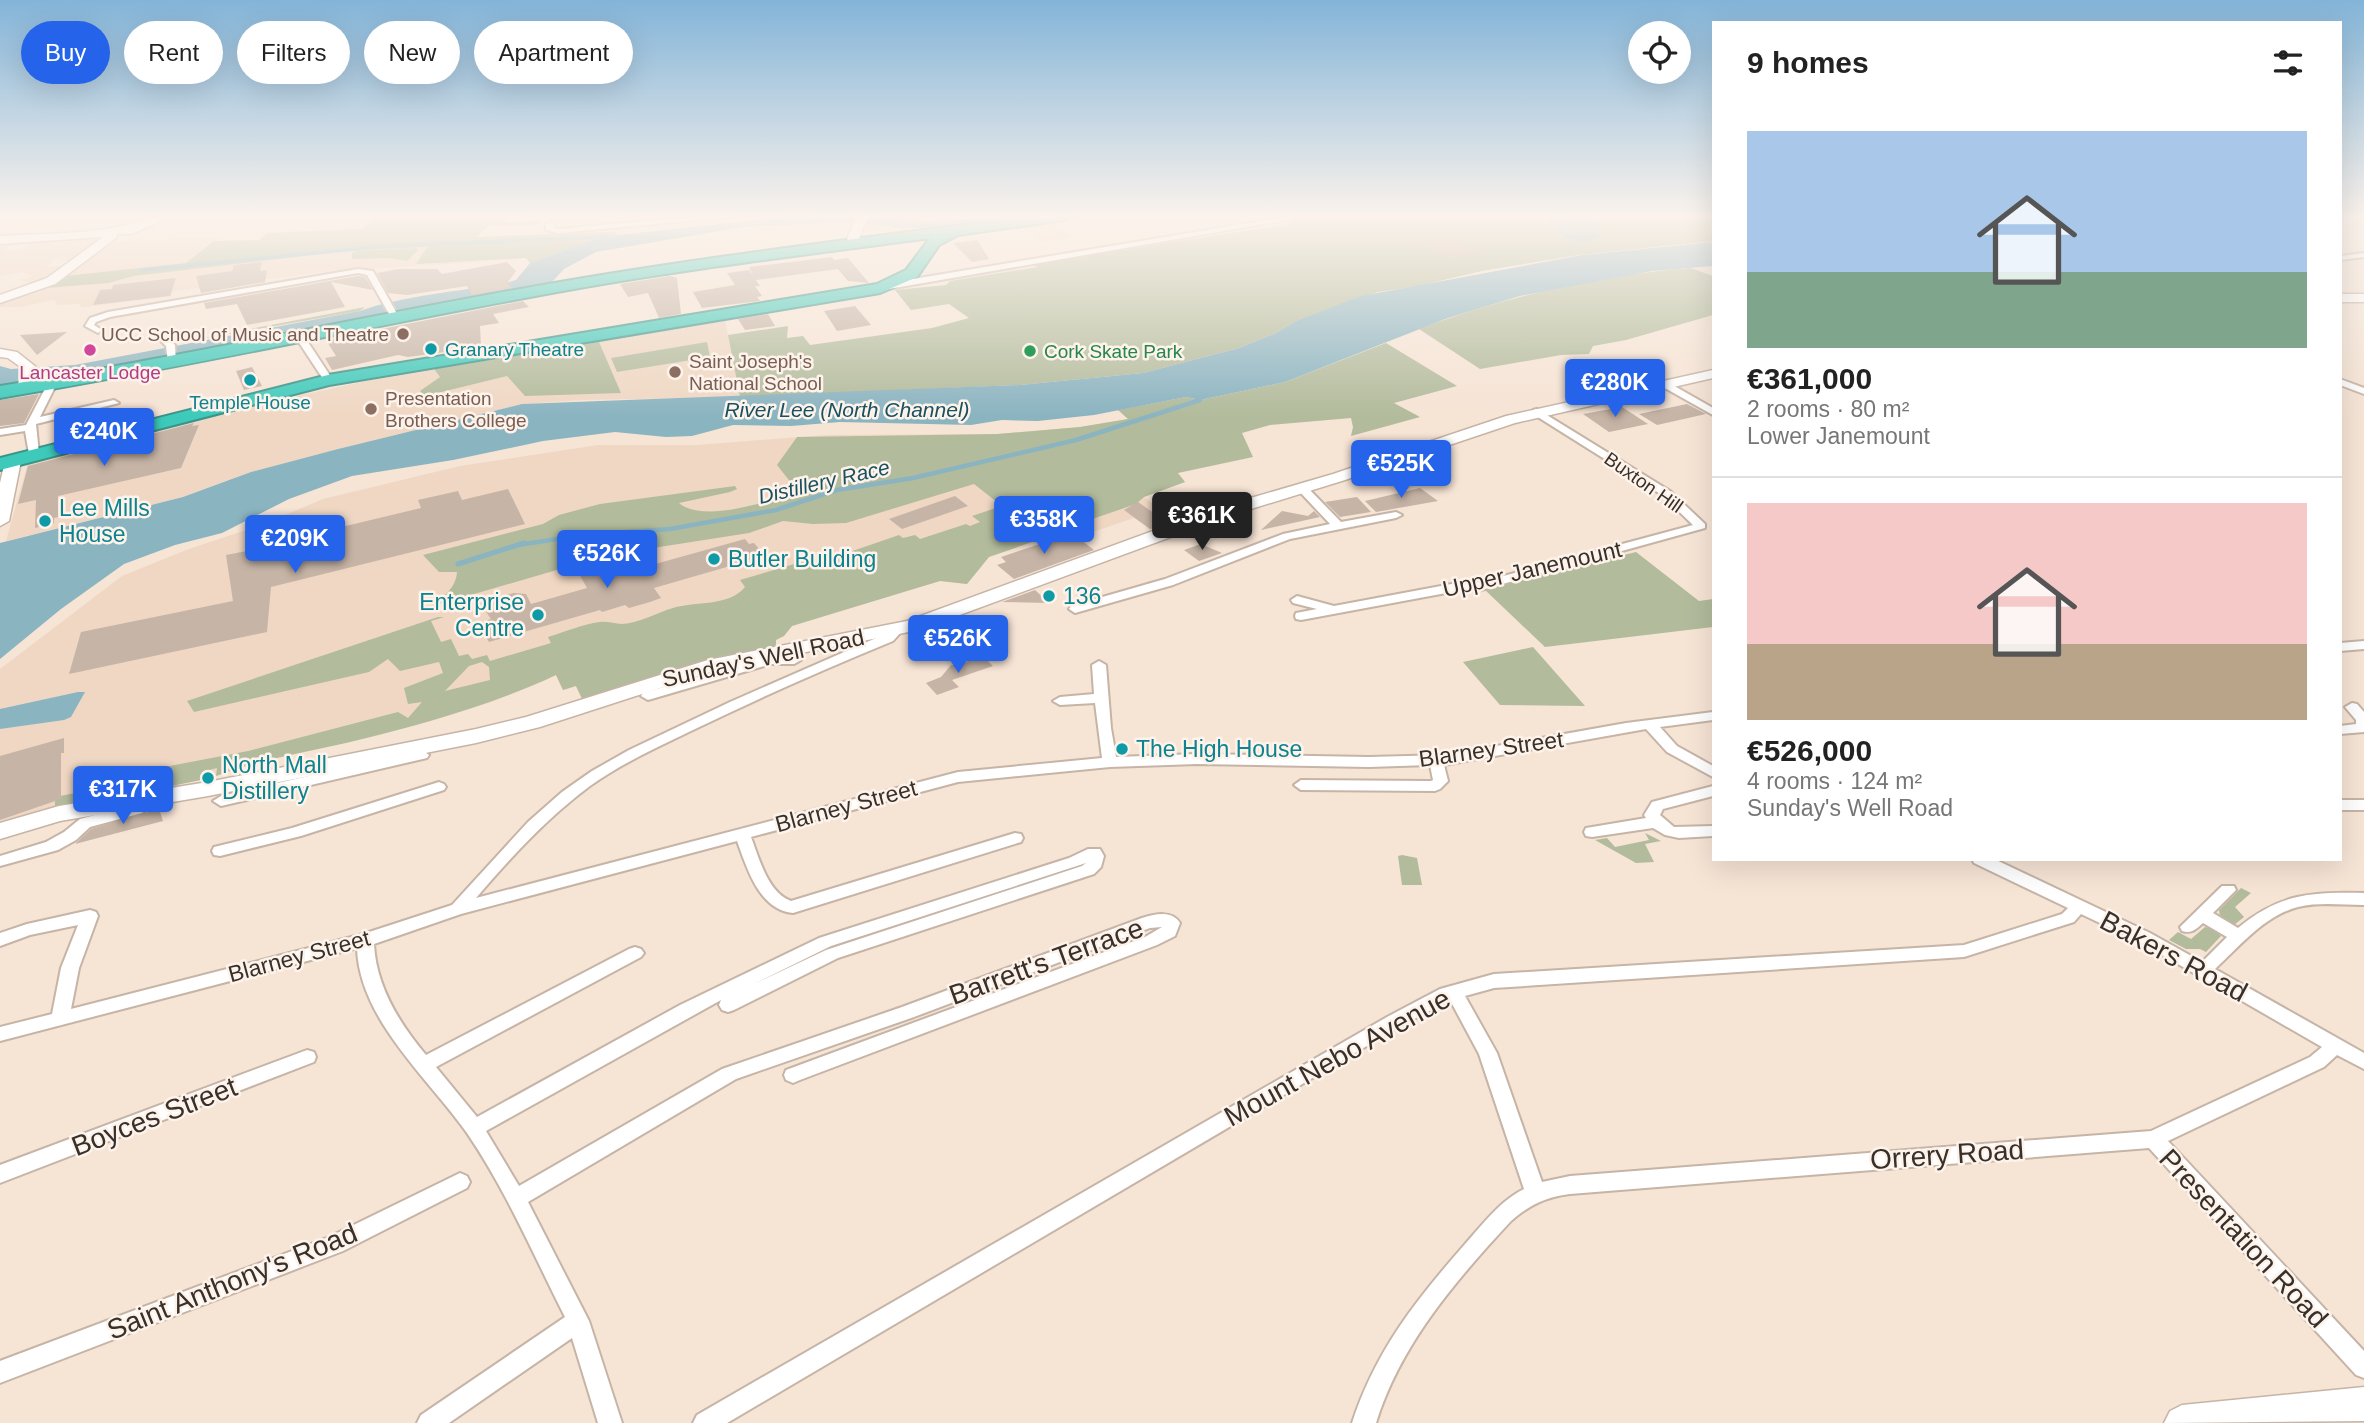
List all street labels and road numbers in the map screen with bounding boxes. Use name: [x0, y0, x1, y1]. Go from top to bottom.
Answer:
street label: Buxton Hill: [1600, 448, 1687, 517]
street label: Upper Janemount: [1440, 536, 1625, 602]
street label: Sunday's Well Road: [660, 624, 866, 692]
street label: Blarney Street: [1417, 726, 1566, 772]
street label: Blarney Street: [772, 774, 920, 837]
street label: Bakers Road: [2095, 905, 2253, 1008]
street label: Barrett's Terrace: [945, 912, 1147, 1011]
street label: Blarney Street: [225, 924, 373, 987]
street label: Mount Nebo Avenue: [1219, 982, 1455, 1132]
street label: Boyces Street: [67, 1071, 241, 1162]
street label: Orrery Road: [1869, 1134, 2025, 1175]
street label: Presentation Road: [2153, 1143, 2334, 1334]
street label: Saint Anthony's Road: [103, 1217, 362, 1346]

